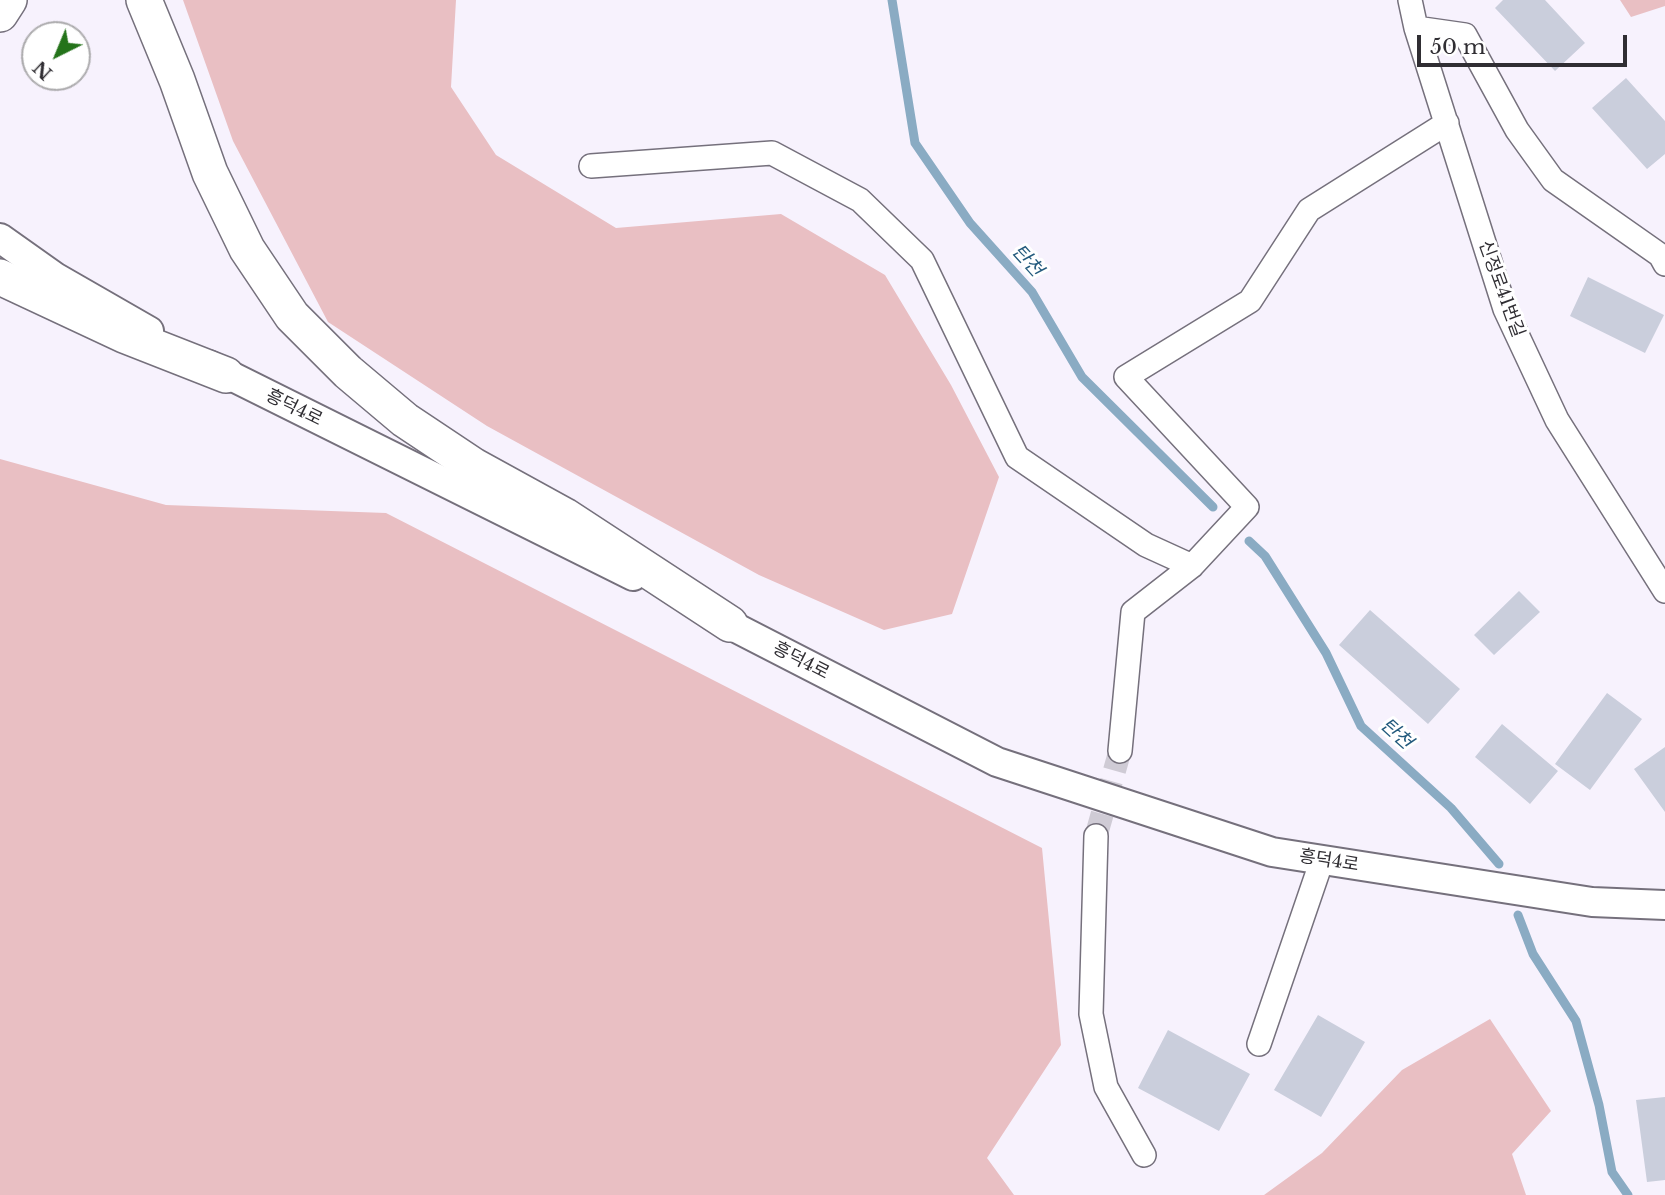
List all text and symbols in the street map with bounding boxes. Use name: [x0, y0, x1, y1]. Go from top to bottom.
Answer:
north arrow: [21, 21, 91, 91]
scale bar: [1420, 21, 1630, 65]
text: 50 m: [1430, 34, 1485, 60]
text: N: [28, 56, 57, 85]
street label: 신정로41번길: [1474, 238, 1528, 340]
water label: 탄천: [1007, 240, 1047, 282]
street label: 흥덕4로: [262, 385, 326, 431]
street label: 흥덕4로: [769, 638, 833, 684]
water label: 탄천: [1375, 714, 1417, 754]
street label: 흥덕4로: [1298, 846, 1360, 876]

